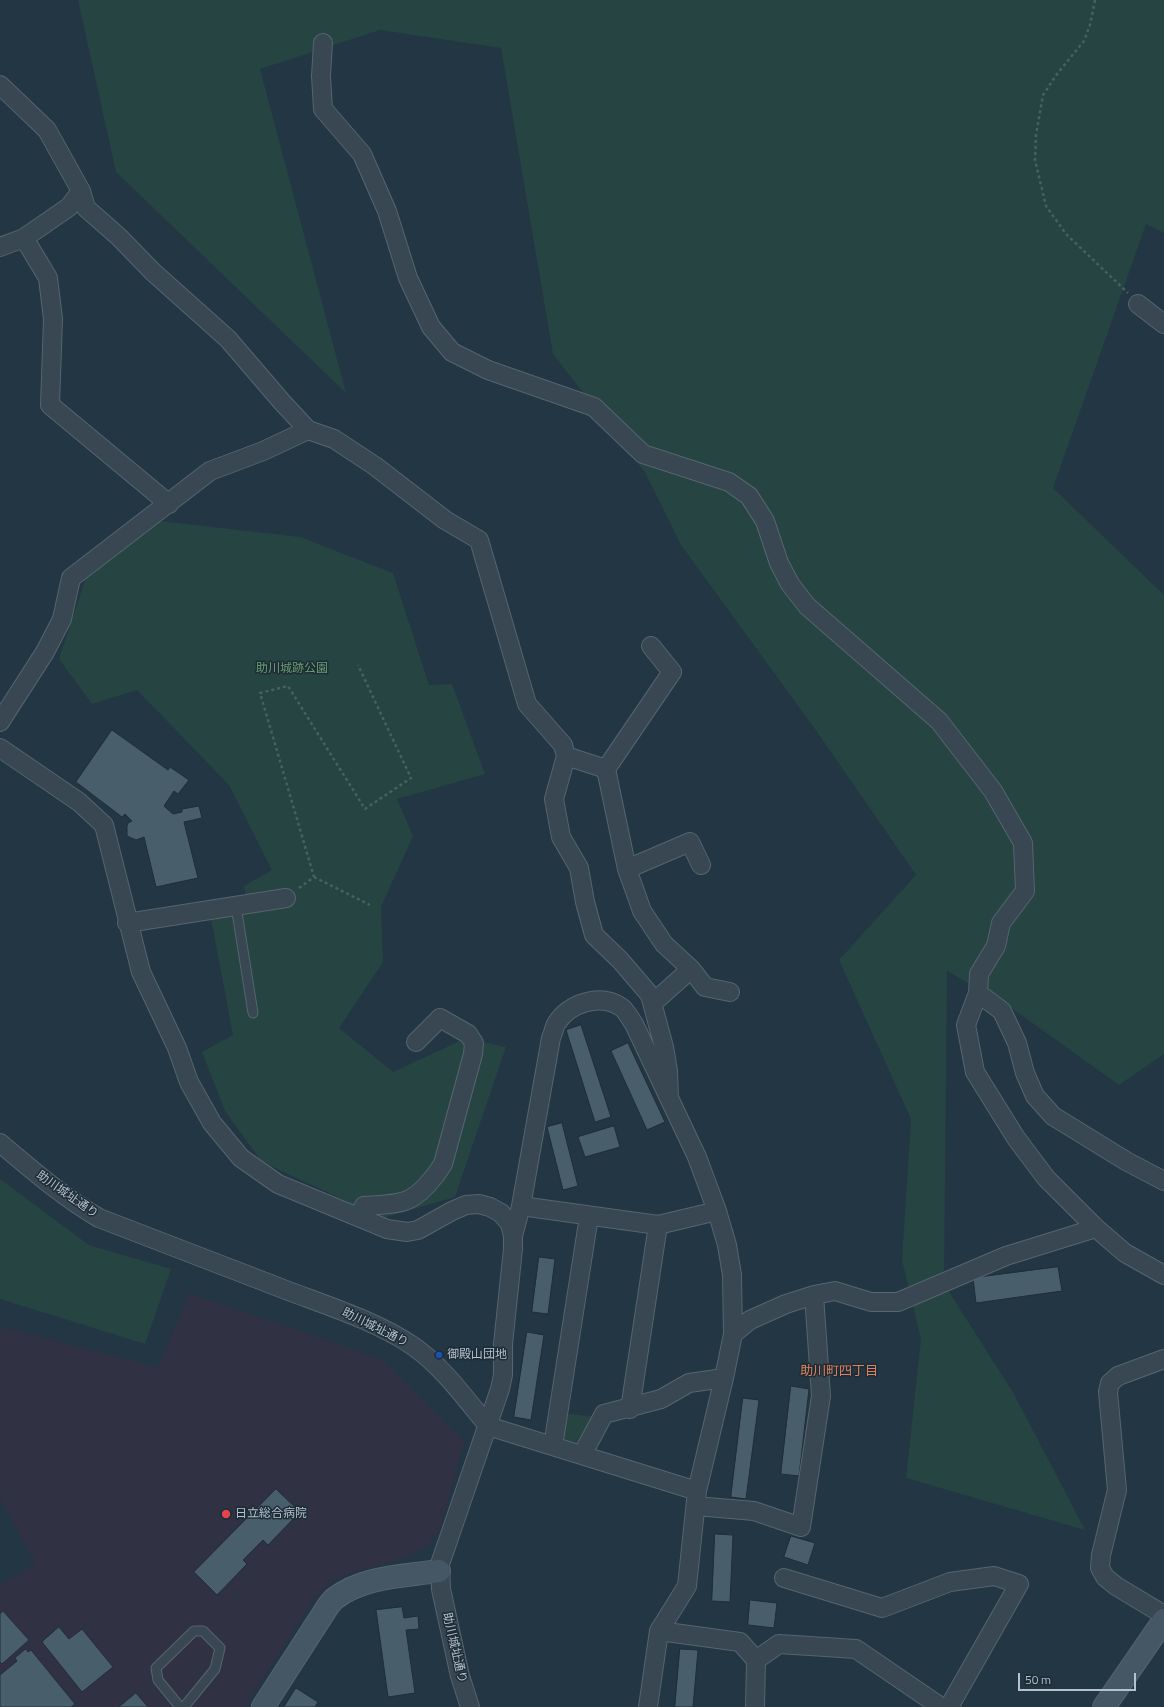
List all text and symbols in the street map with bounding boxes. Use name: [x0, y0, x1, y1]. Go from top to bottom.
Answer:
park label: 助川城跡公園: [256, 662, 328, 676]
street label: 助川城址通り: [33, 1168, 101, 1222]
street label: 助川城址通り: [339, 1306, 411, 1350]
place label: 御殿山団地: [447, 1348, 507, 1362]
marker: 御殿山団地: [434, 1350, 444, 1360]
district label: 助川町四丁目: [800, 1364, 878, 1380]
place label: 日立総合病院: [235, 1507, 307, 1521]
marker: 日立総合病院: [220, 1508, 232, 1520]
street label: 助川城址通り: [439, 1611, 469, 1685]
scale bar: [1020, 1665, 1138, 1691]
text: 50 m: [1025, 1670, 1051, 1689]

